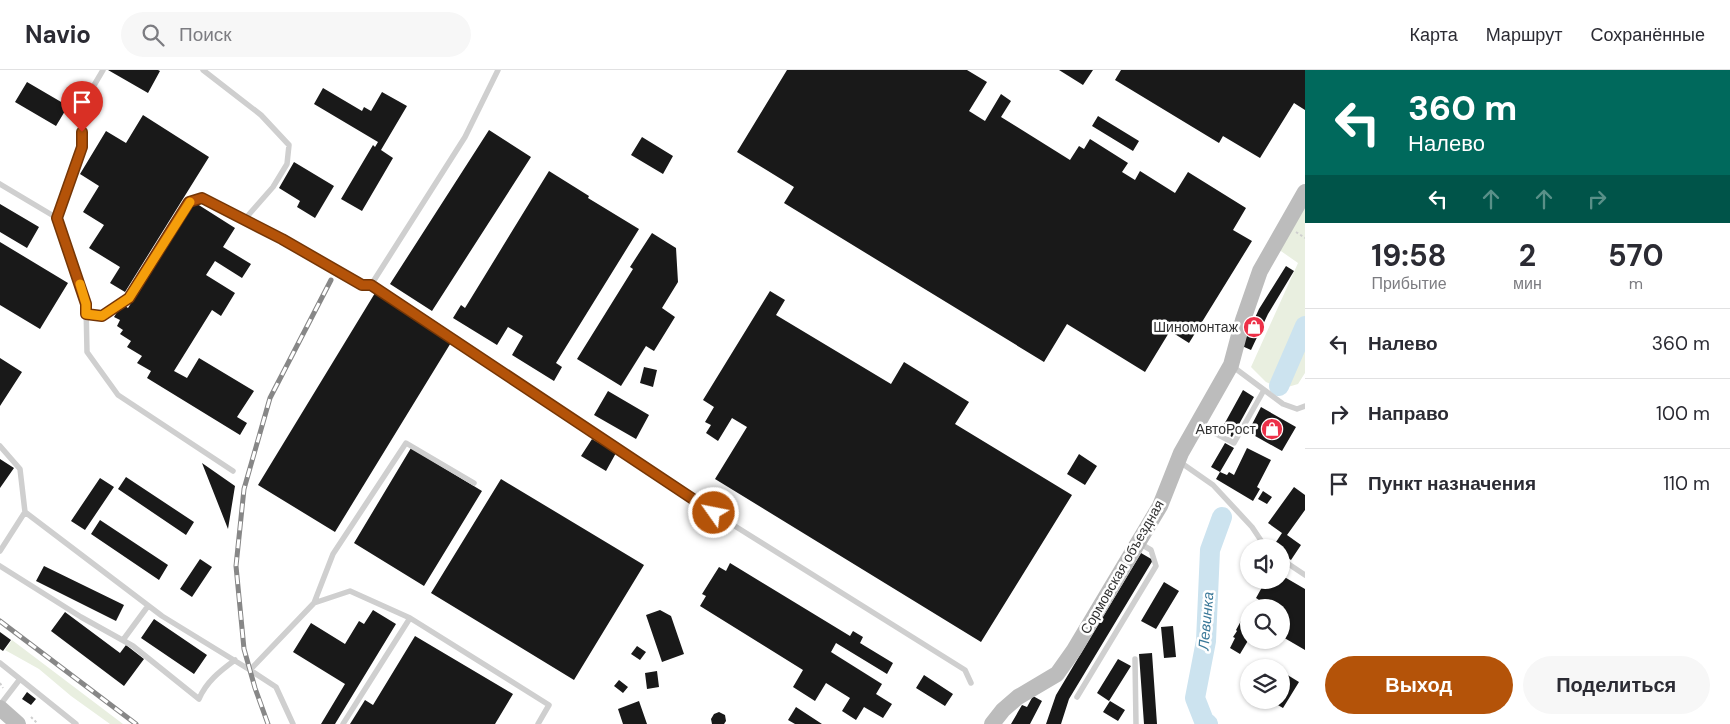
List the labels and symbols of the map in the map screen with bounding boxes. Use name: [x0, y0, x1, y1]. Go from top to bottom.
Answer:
pin: [61, 81, 103, 132]
shop icon: Шиномонтаж: [1242, 315, 1266, 339]
place label: Шиномонтаж: [1153, 318, 1239, 336]
shop icon: АвтоРост: [1260, 417, 1284, 441]
place label: АвтоРост: [1196, 420, 1257, 438]
position arrow: [687, 486, 739, 538]
street label: Сормовская объездная: [1076, 497, 1168, 637]
water label: Левинка: [1193, 591, 1219, 652]

